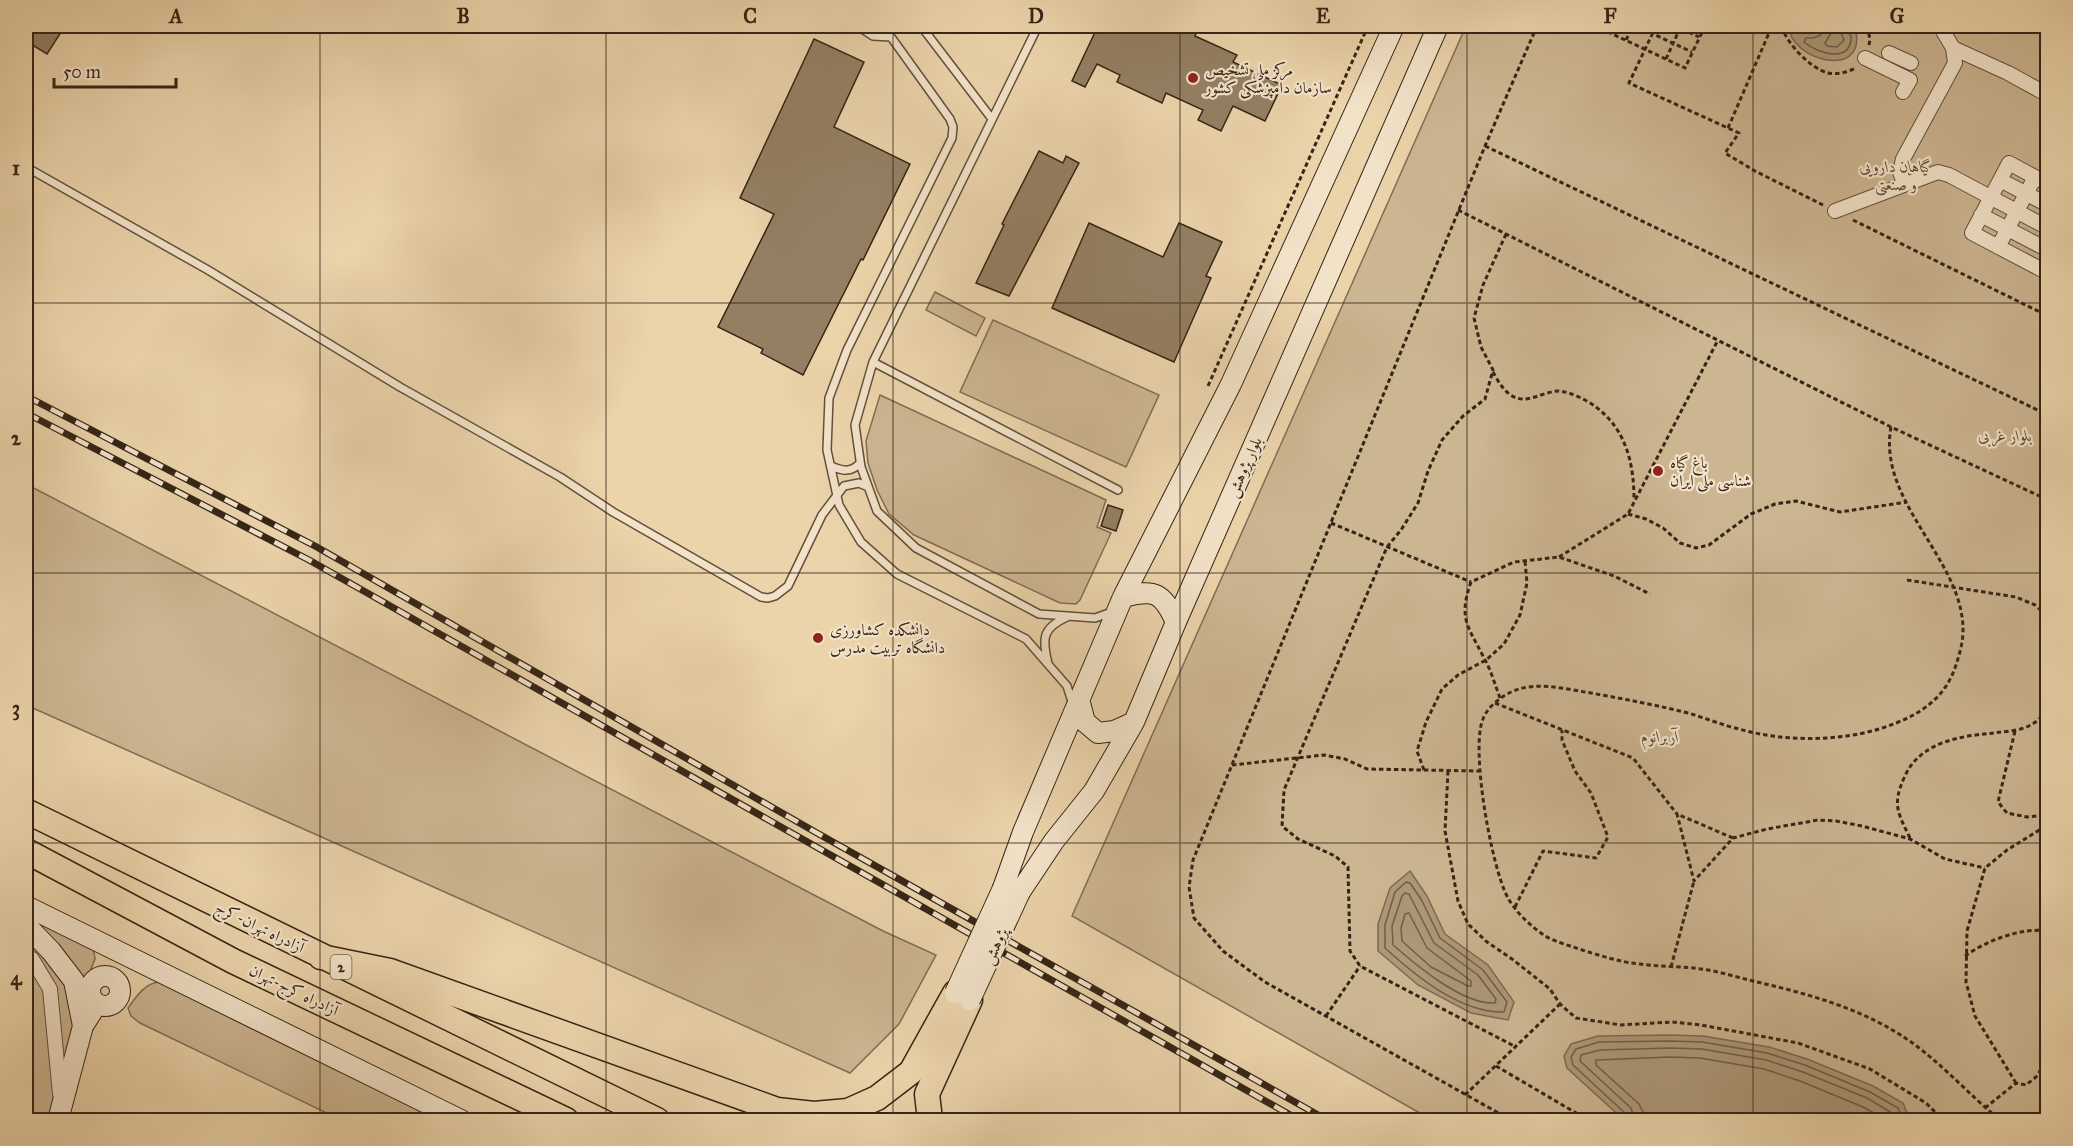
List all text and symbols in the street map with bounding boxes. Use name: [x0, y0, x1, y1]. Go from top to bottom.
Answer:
text: A: [167, 4, 183, 28]
text: B: [456, 4, 470, 28]
text: C: [743, 4, 757, 28]
text: D: [1028, 4, 1044, 28]
text: E: [1316, 4, 1331, 28]
text: F: [1603, 4, 1617, 28]
text: G: [1890, 4, 1905, 28]
scale bar: [54, 51, 176, 89]
place label: مرکز ملی تشخیص سازمان دامپزشکی کشور: [1203, 60, 1332, 99]
text: 50 m: [63, 61, 101, 83]
marker: مرکز ملی تشخیص سازمان دامپزشکی کشور: [1186, 71, 1200, 85]
text: 1: [12, 156, 20, 180]
park label: گیاهان دارویی و صنعتی: [1860, 157, 1932, 196]
text: 2: [11, 426, 22, 450]
park label: بلوار غربی: [1978, 426, 2032, 447]
street label: بلوار پژوهش: [1222, 434, 1267, 501]
place label: باغ گیاه‌ شناسی ملی ایران: [1670, 453, 1751, 492]
marker: باغ گیاه‌ شناسی ملی ایران: [1651, 464, 1665, 478]
place label: دانشکده کشاورزی دانشگاه تربیت مدرس: [830, 620, 945, 657]
marker: دانشکده کشاورزی دانشگاه تربیت مدرس: [811, 631, 825, 645]
text: 3: [12, 696, 20, 721]
park label: آربرانوم: [1641, 727, 1679, 751]
street label: آزادراه تهران-کرج: [210, 897, 309, 962]
street label: پژوهش: [978, 923, 1014, 968]
road number: 2: [330, 955, 352, 979]
street label: آزادراه کرج-تهران: [244, 960, 343, 1025]
text: 4: [10, 966, 22, 991]

